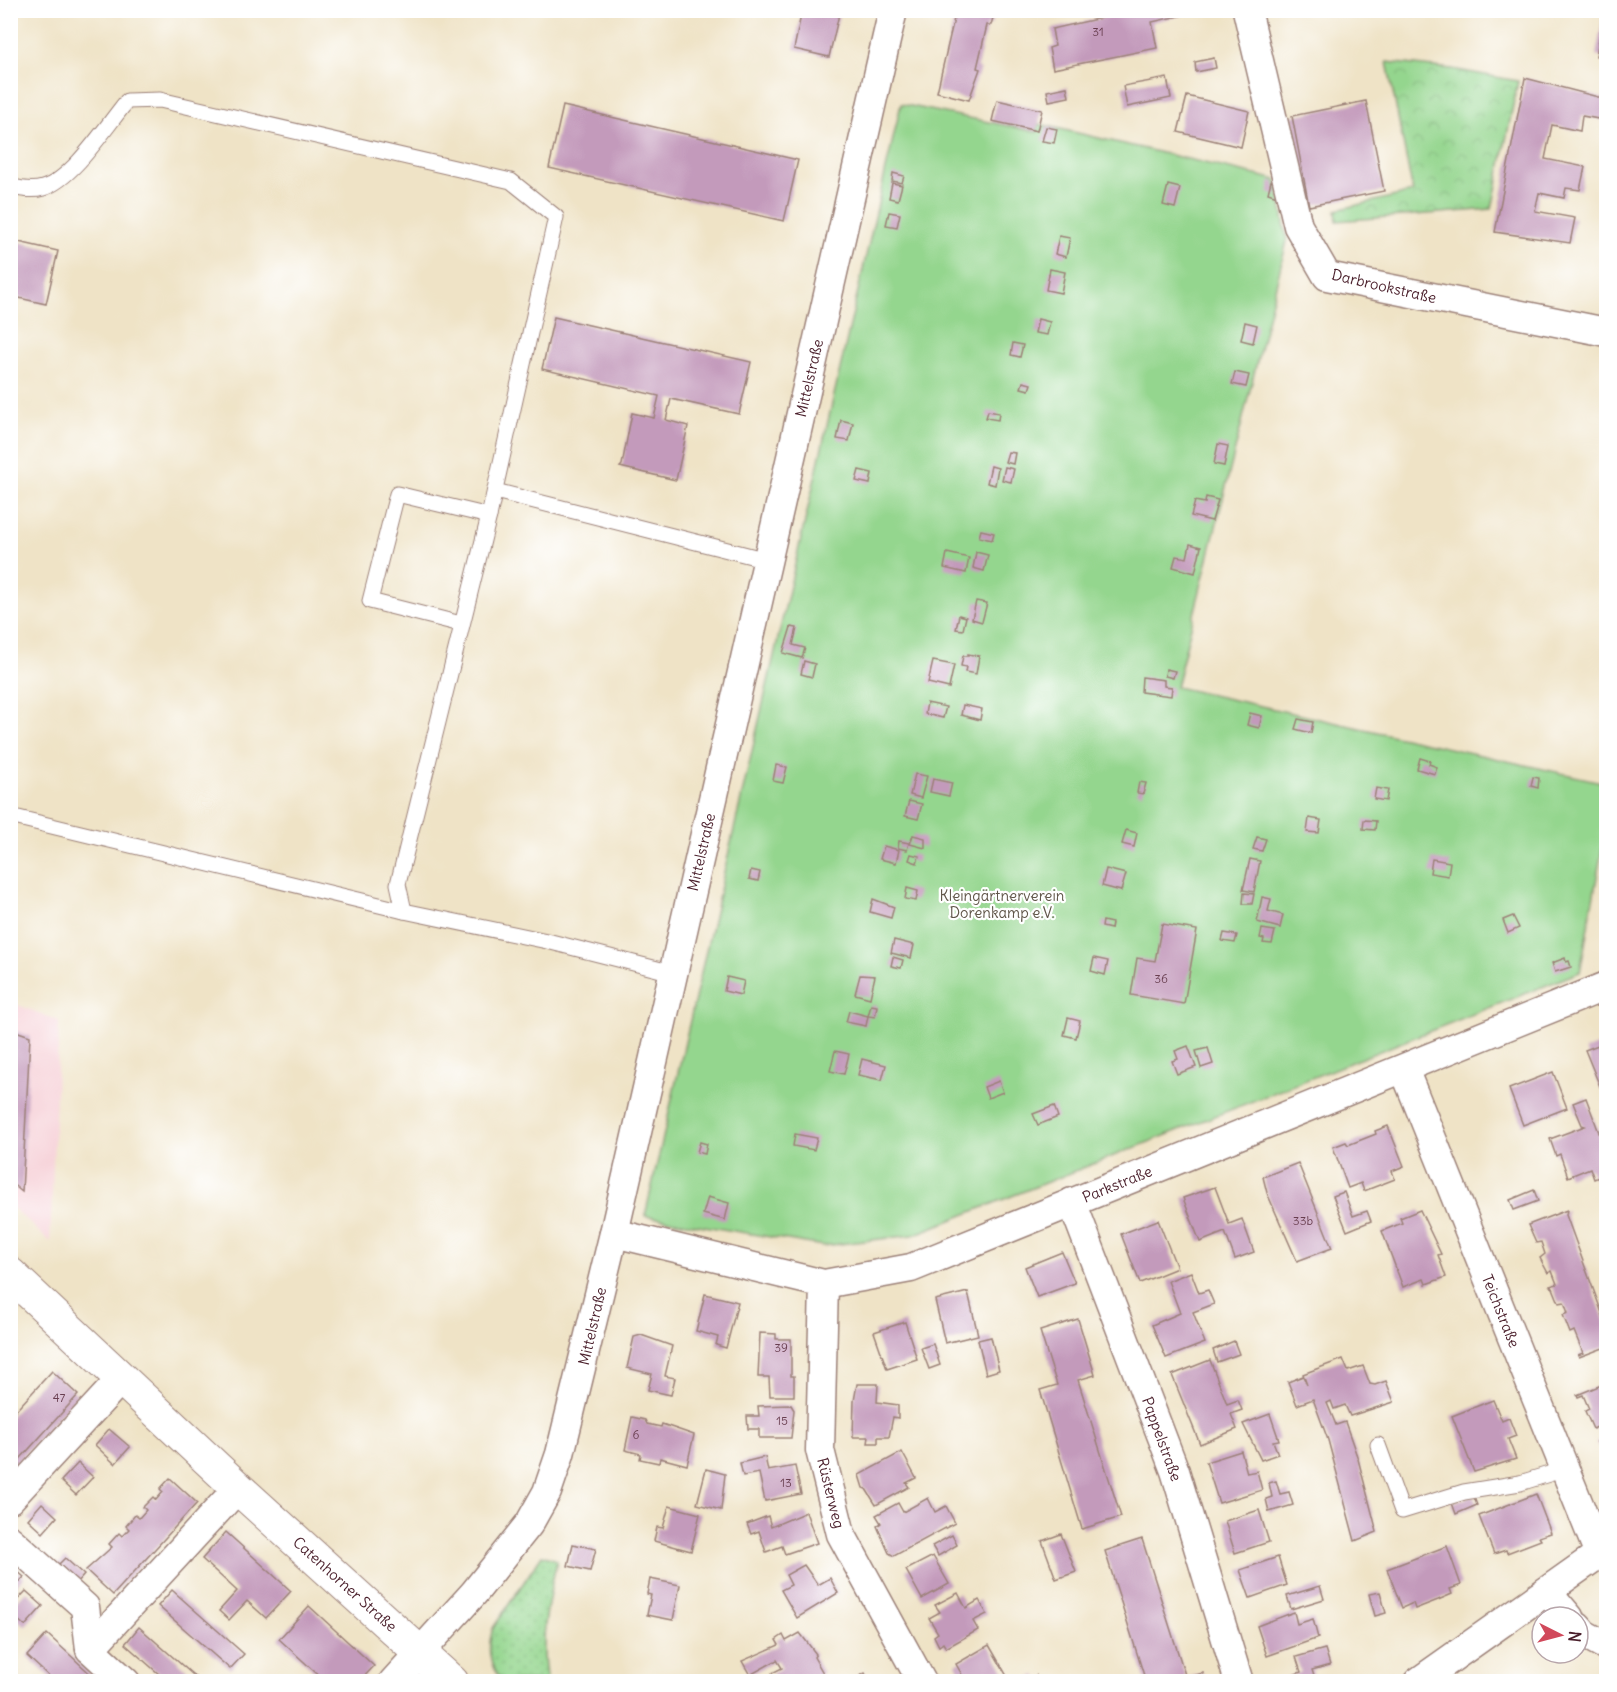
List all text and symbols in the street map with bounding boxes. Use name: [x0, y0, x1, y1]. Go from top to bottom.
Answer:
house number: 31: [1092, 24, 1104, 39]
street label: Darbrookstraße: [1330, 265, 1438, 307]
street label: Mittelstraße: [791, 337, 827, 419]
street label: Mittelstraße: [683, 811, 719, 893]
park label: Kleingärtnerverein Dorenkamp e.V.: [940, 886, 1065, 922]
house number: 36: [1154, 971, 1168, 986]
street label: Parkstraße: [1079, 1161, 1155, 1207]
house number: 33b: [1293, 1213, 1313, 1228]
street label: Teichstraße: [1478, 1272, 1524, 1350]
street label: Mittelstraße: [574, 1285, 610, 1367]
house number: 39: [774, 1340, 788, 1355]
house number: 47: [53, 1390, 65, 1405]
street label: Pappelstraße: [1138, 1394, 1186, 1484]
house number: 15: [776, 1413, 788, 1428]
house number: 6: [633, 1427, 640, 1442]
street label: Rüsterweg: [813, 1456, 849, 1530]
house number: 13: [780, 1475, 792, 1490]
street label: Catenhorner Straße: [289, 1532, 401, 1636]
north arrow: [1530, 1605, 1590, 1665]
text: N: [1564, 1630, 1585, 1643]

